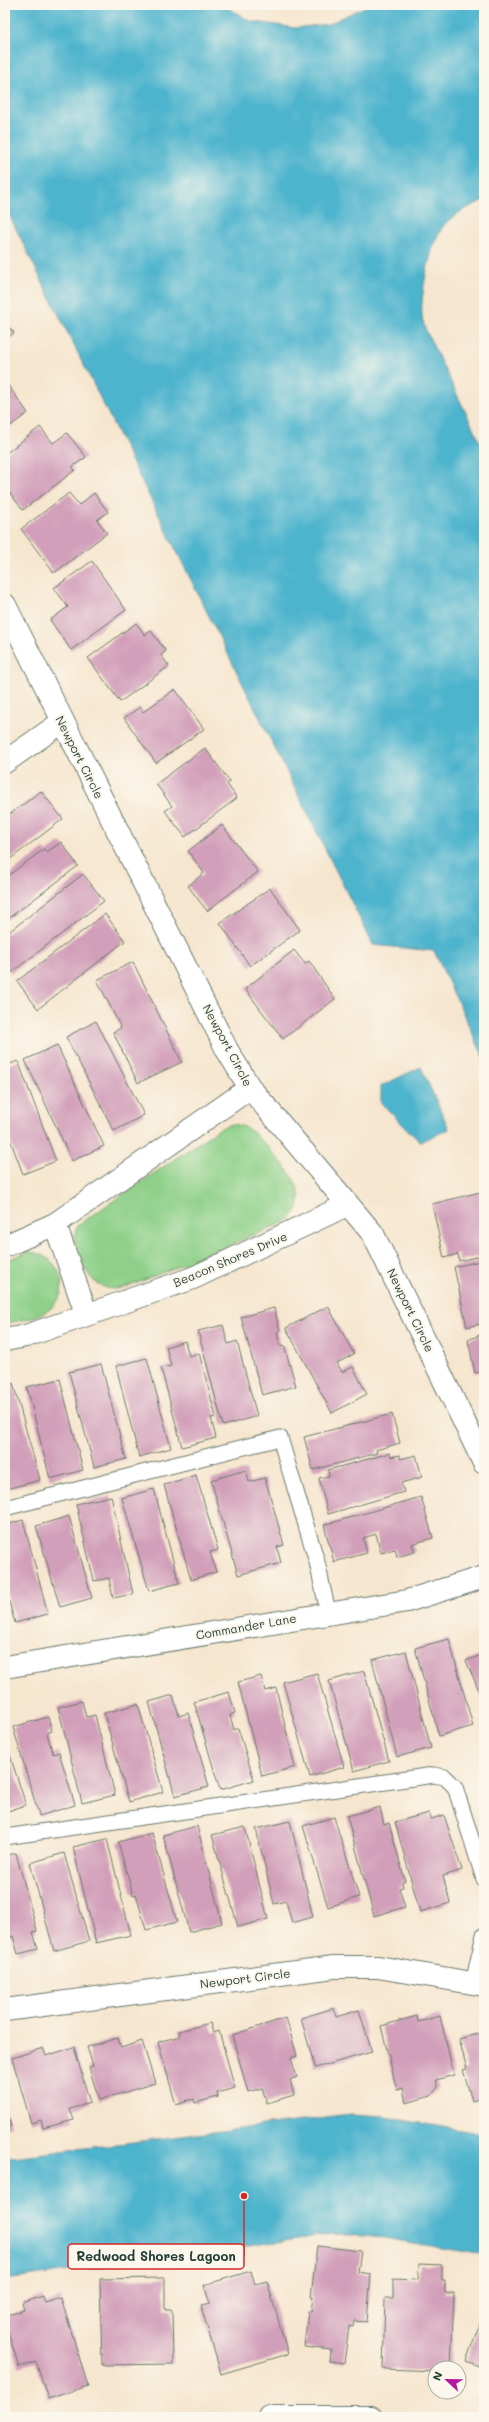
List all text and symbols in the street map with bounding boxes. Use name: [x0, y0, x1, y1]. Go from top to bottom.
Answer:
street label: Newport Circle: [52, 713, 108, 801]
street label: Newport Circle: [200, 1001, 256, 1089]
street label: Beacon Shores Drive: [170, 1228, 290, 1290]
street label: Newport Circle: [384, 1266, 438, 1354]
street label: Commander Lane: [195, 1609, 297, 1643]
street label: Newport Circle: [199, 1965, 291, 1991]
callout: Redwood Shores Lagoon: [68, 2244, 244, 2269]
text: Redwood Shores Lagoon: [76, 2247, 236, 2264]
north arrow: [427, 2360, 467, 2400]
text: N: [429, 2369, 446, 2383]

